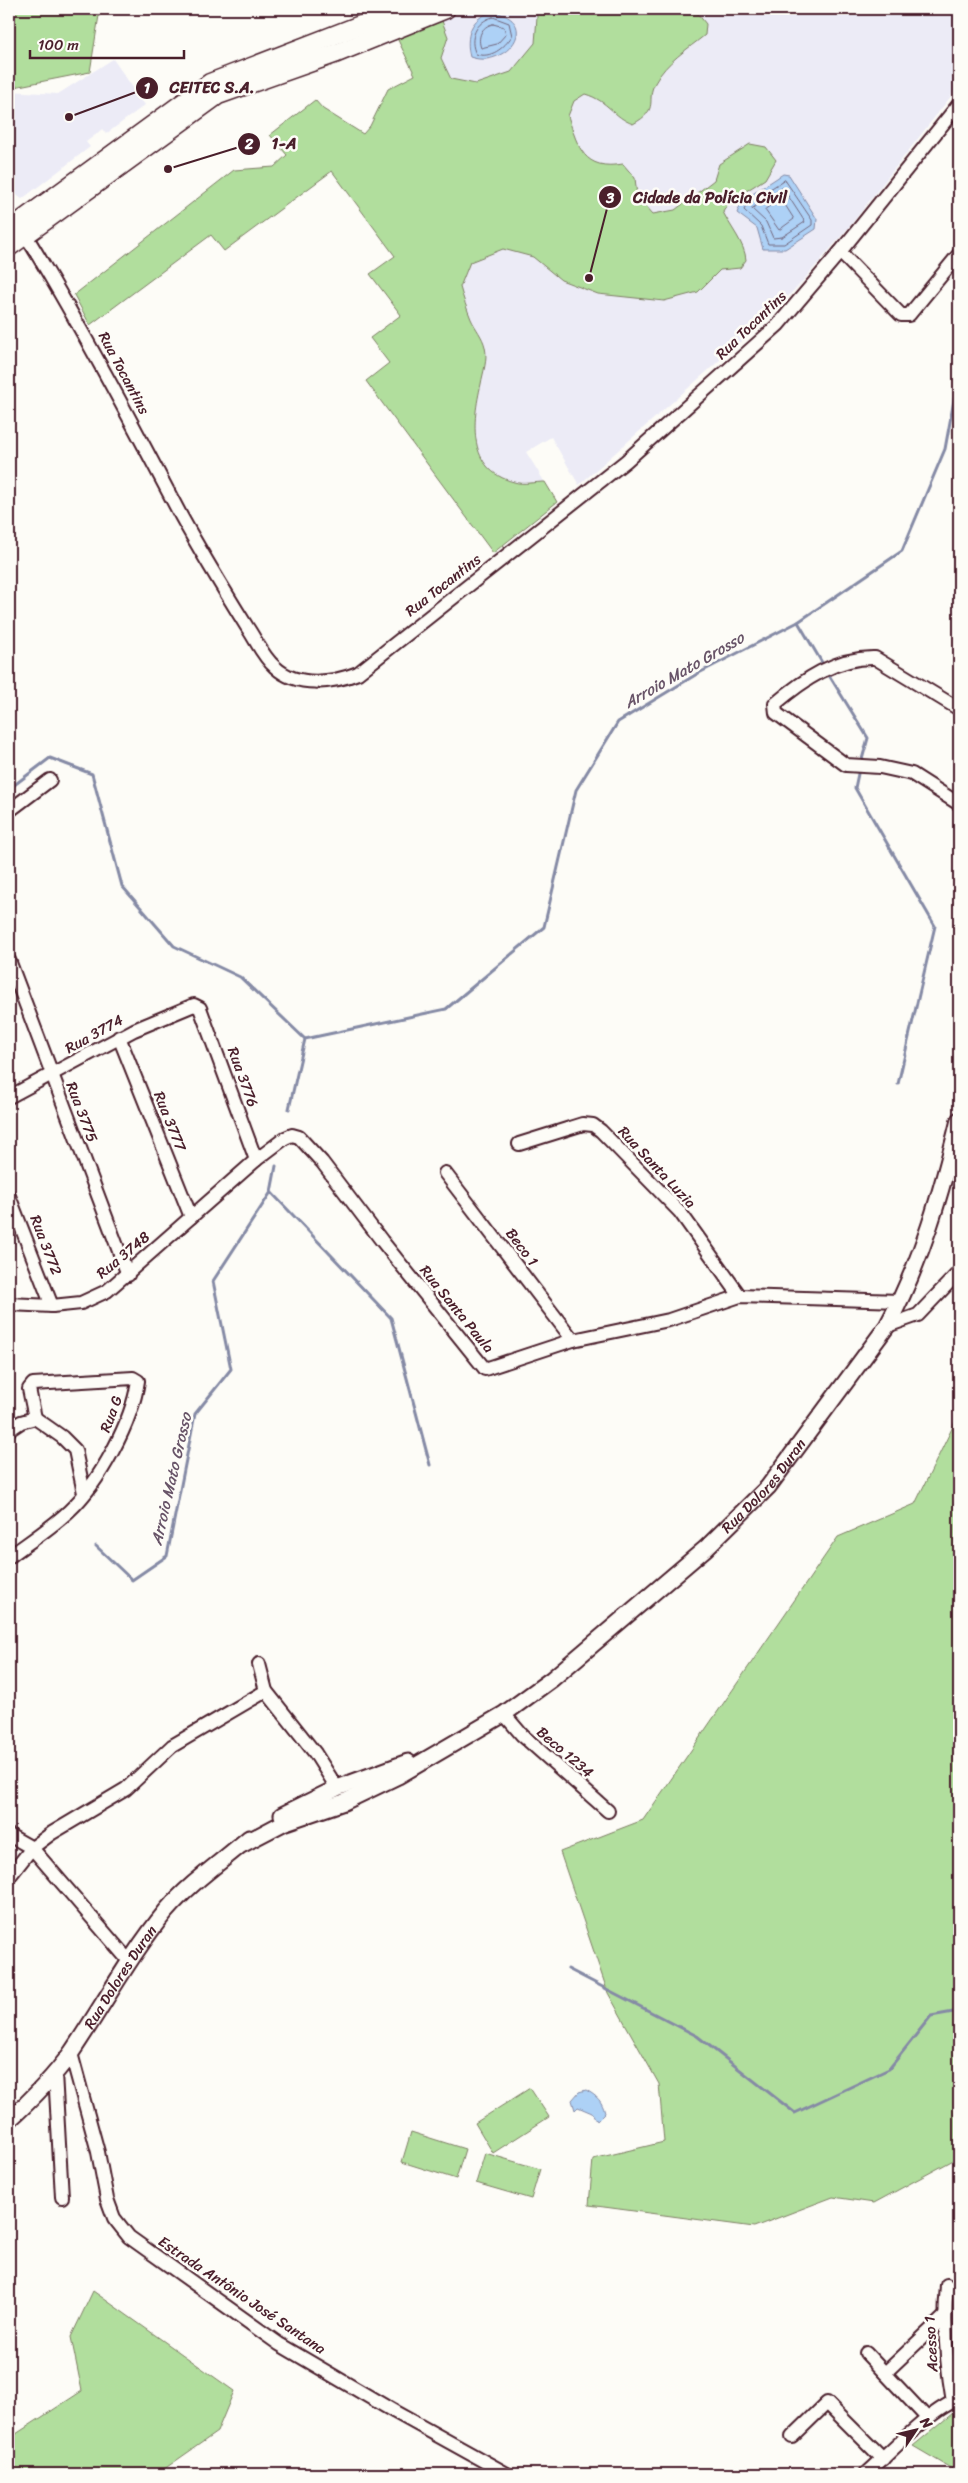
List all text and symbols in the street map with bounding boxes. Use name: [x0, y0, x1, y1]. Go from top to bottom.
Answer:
scale bar: [30, 28, 184, 60]
text: 100 m: [38, 32, 79, 58]
callout: CEITEC S.A.: [134, 72, 264, 103]
text: CEITEC S.A.: [168, 73, 255, 102]
text: 1: [144, 75, 151, 101]
callout: 1-A: [236, 128, 306, 159]
text: 1-A: [272, 129, 296, 158]
text: 2: [244, 131, 254, 157]
callout: Cidade da Polícia Civil: [598, 182, 797, 213]
text: Cidade da Polícia Civil: [632, 183, 788, 212]
text: 3: [605, 185, 615, 211]
street label: Rua Tocantins: [709, 284, 793, 366]
street label: Rua Tocantins: [91, 327, 157, 419]
street label: Rua Tocantins: [399, 547, 487, 623]
water label: Arroio Mato Grosso: [617, 623, 751, 717]
street label: Rua 3774: [60, 1007, 128, 1061]
street label: Rua 3776: [220, 1043, 266, 1111]
street label: Rua 3775: [59, 1078, 105, 1146]
street label: Rua 3777: [146, 1087, 194, 1156]
street label: Rua Santa Luzia: [612, 1120, 703, 1215]
street label: Rua 3772: [23, 1211, 69, 1279]
street label: Beco 1: [499, 1222, 545, 1272]
street label: Rua 3748: [90, 1225, 156, 1285]
street label: Rua Santa Paula: [413, 1259, 501, 1359]
street label: Rua G: [92, 1392, 130, 1436]
water label: Arroio Mato Grosso: [141, 1408, 201, 1549]
street label: Rua Dolores Duran: [715, 1433, 813, 1540]
street label: Beco 1234: [530, 1720, 600, 1784]
street label: Rua Dolores Duran: [77, 1919, 164, 2034]
street label: Estrada Antônio José Santana: [153, 2229, 332, 2361]
street label: Acesso 1: [917, 2315, 946, 2374]
north arrow: [890, 2406, 940, 2456]
text: N: [913, 2411, 939, 2434]

